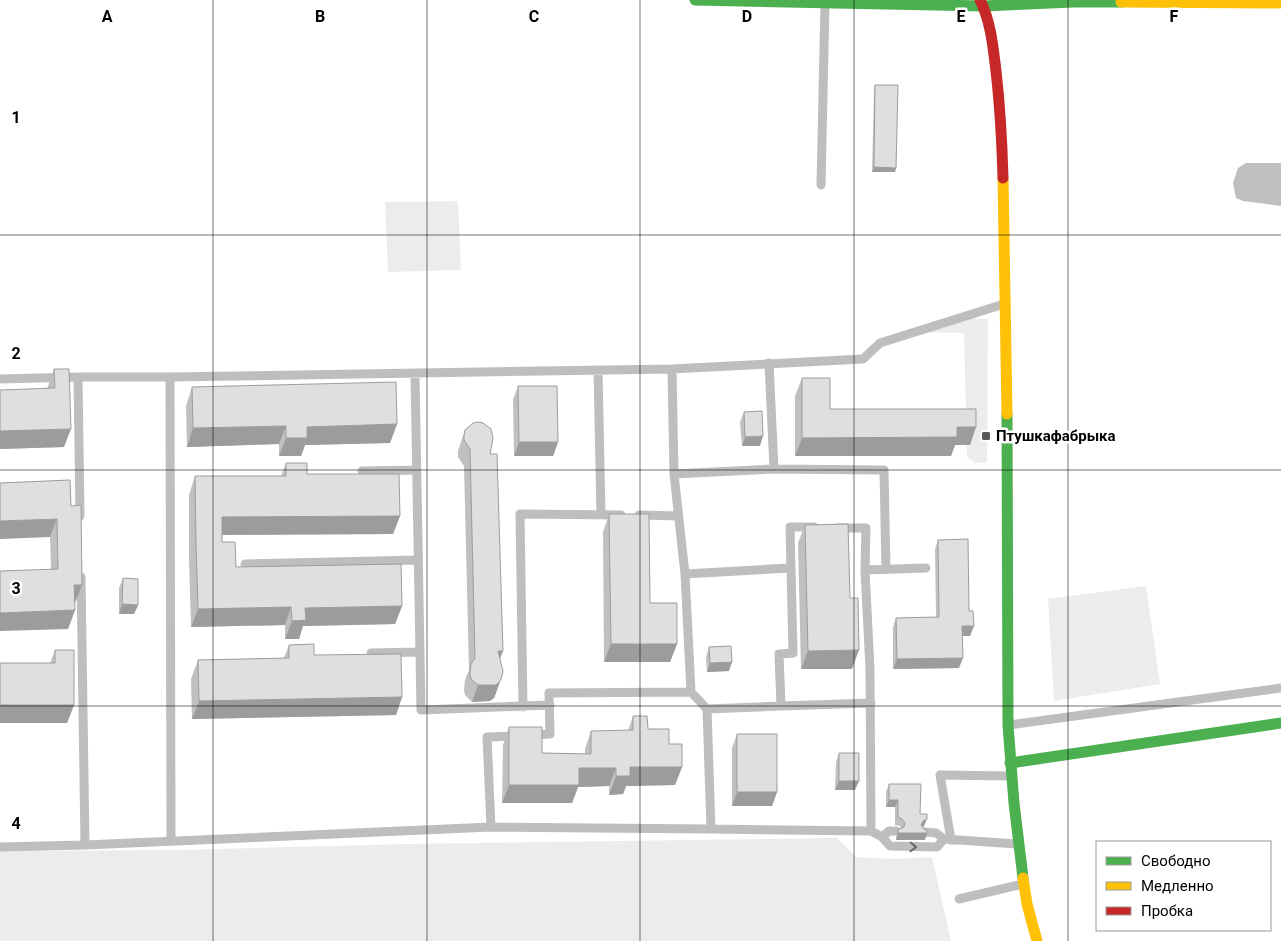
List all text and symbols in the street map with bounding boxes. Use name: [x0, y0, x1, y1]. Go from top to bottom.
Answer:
text: A: [102, 7, 113, 26]
text: B: [315, 7, 325, 26]
text: C: [529, 7, 539, 26]
text: D: [742, 7, 752, 26]
text: E: [957, 7, 966, 26]
text: F: [1170, 7, 1179, 26]
text: 1: [11, 108, 21, 127]
text: 2: [11, 344, 21, 363]
place label: Птушкафабрыка: [996, 427, 1116, 445]
marker: Птушкафабрыка: [980, 430, 992, 442]
text: 3: [11, 579, 21, 598]
text: 4: [11, 814, 21, 833]
one-way arrow: [909, 841, 917, 852]
legend: [1096, 841, 1271, 931]
text: Свободно: [1141, 852, 1210, 870]
text: Медленно: [1141, 877, 1214, 895]
text: Пробка: [1141, 902, 1193, 920]

